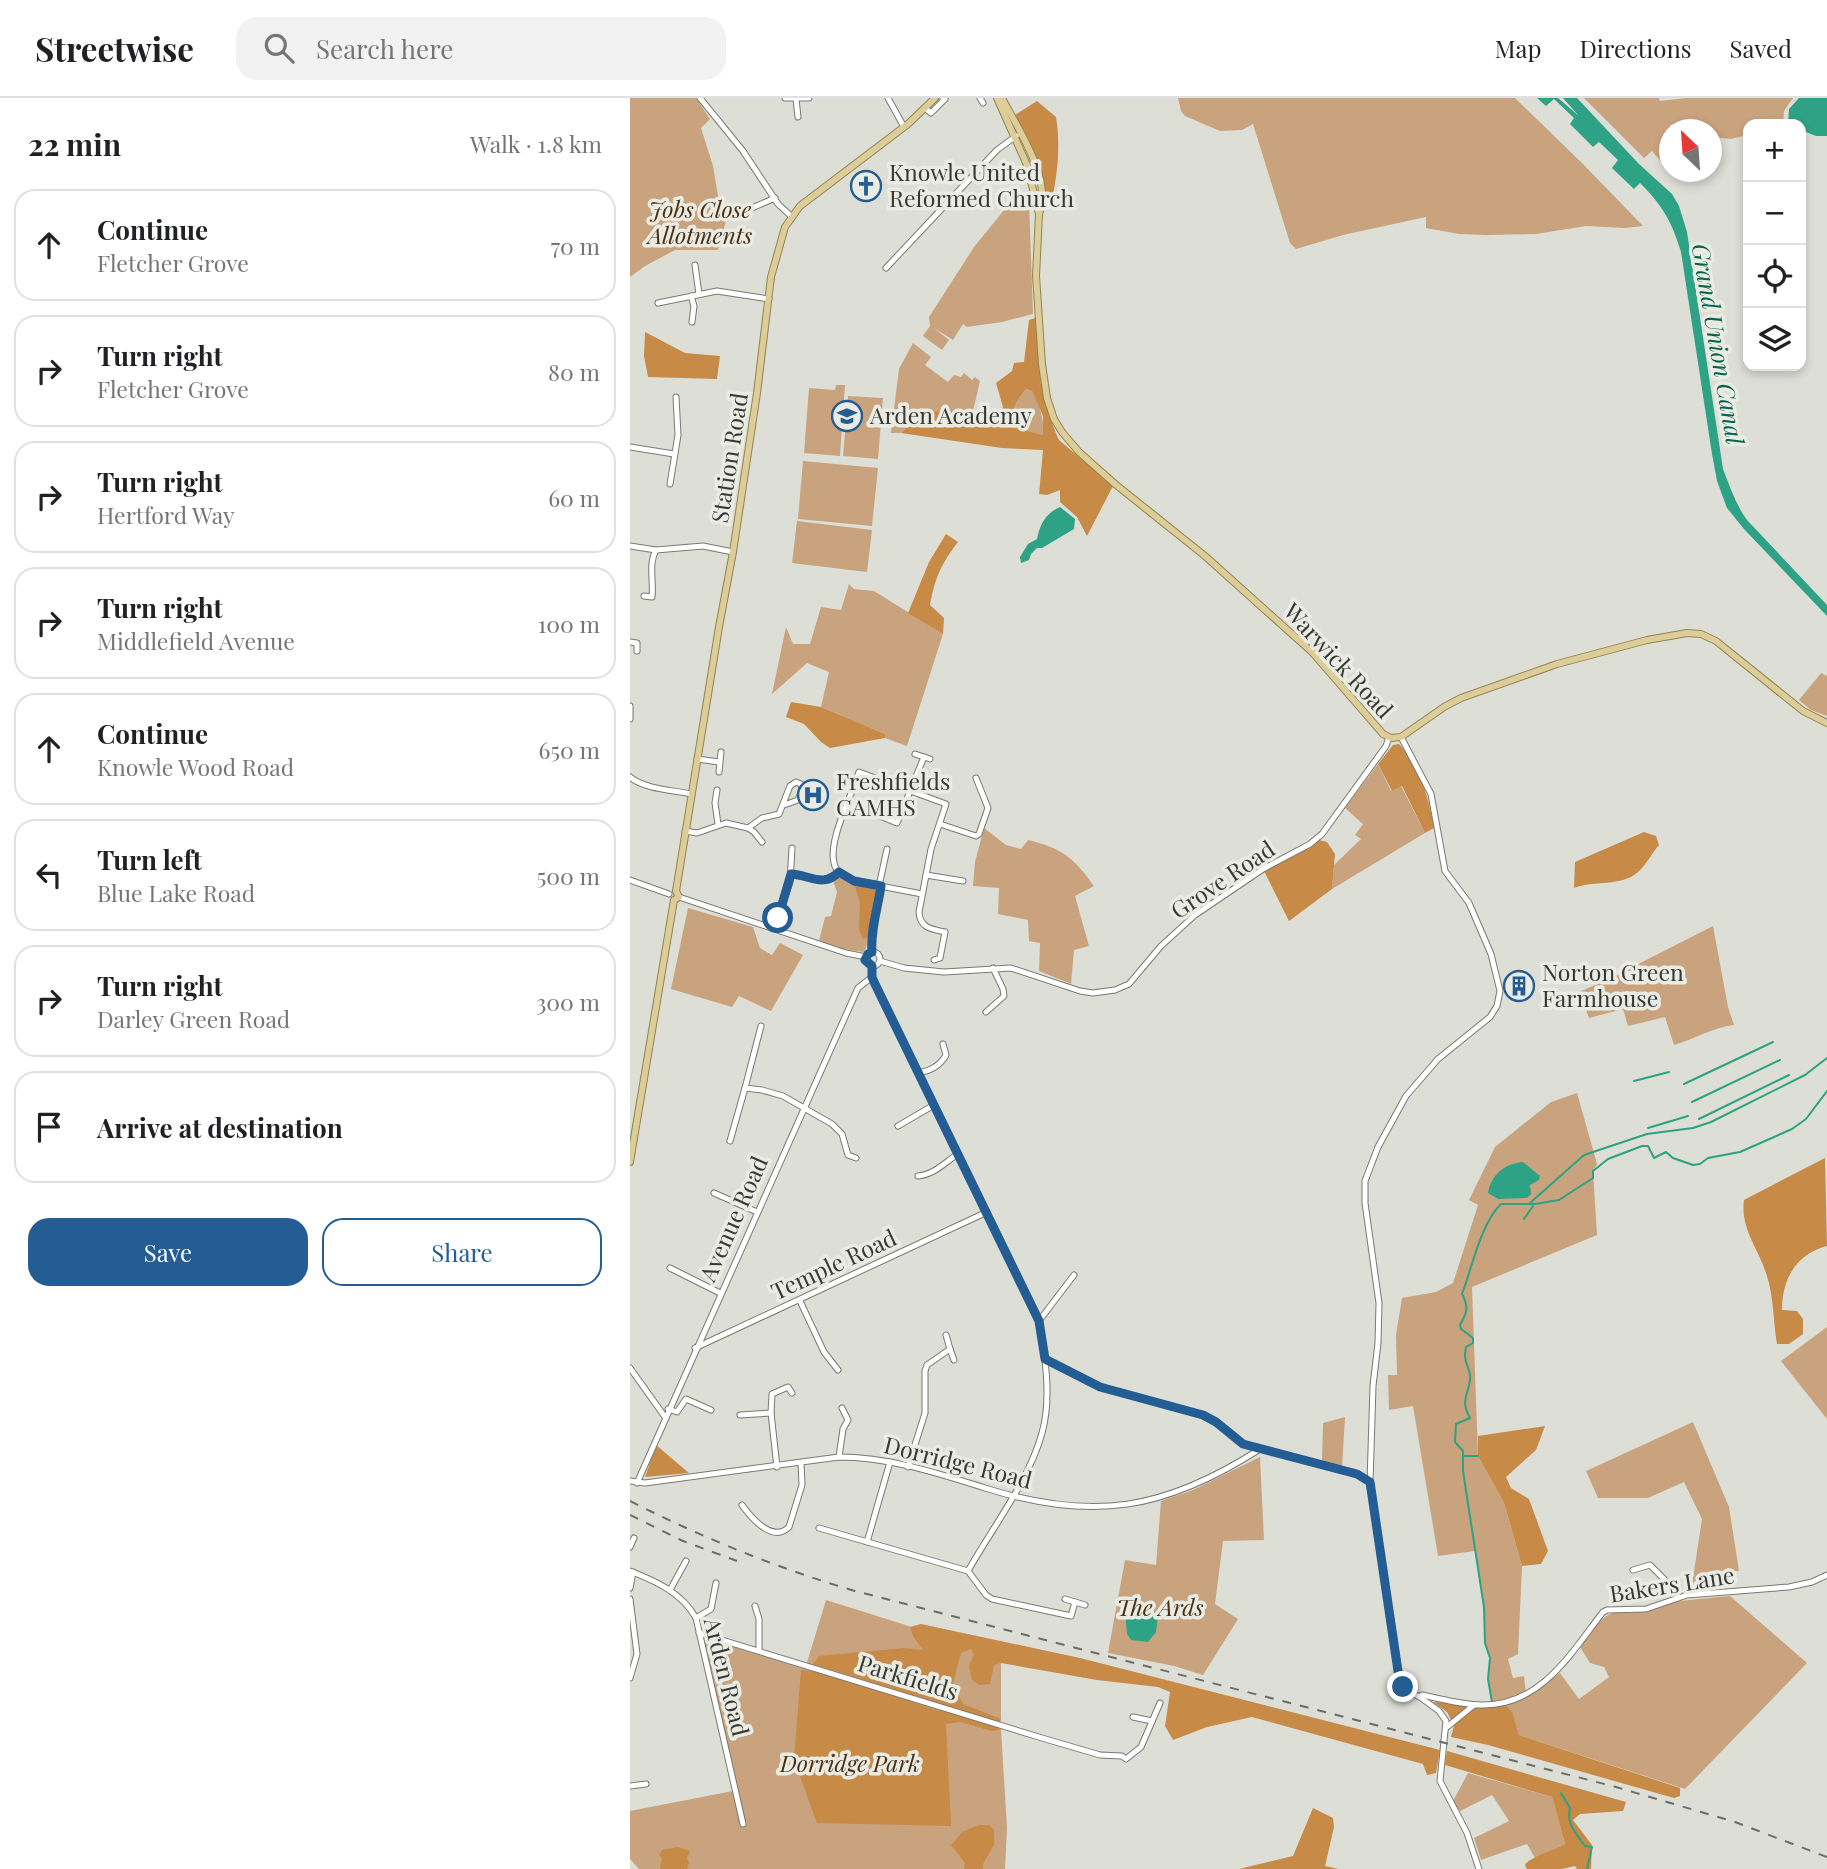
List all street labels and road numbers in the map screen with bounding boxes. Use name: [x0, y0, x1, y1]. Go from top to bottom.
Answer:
street label: Station Road: [703, 391, 754, 525]
street label: Warwick Road: [1277, 595, 1401, 724]
street label: Grove Road: [1164, 833, 1280, 925]
street label: Avenue Road: [691, 1151, 774, 1287]
street label: Temple Road: [766, 1221, 901, 1306]
street label: Dorridge Road: [881, 1428, 1036, 1495]
street label: Bakers Lane: [1607, 1558, 1736, 1609]
street label: Arden Road: [698, 1613, 757, 1739]
street label: Parkfields: [855, 1647, 962, 1706]

